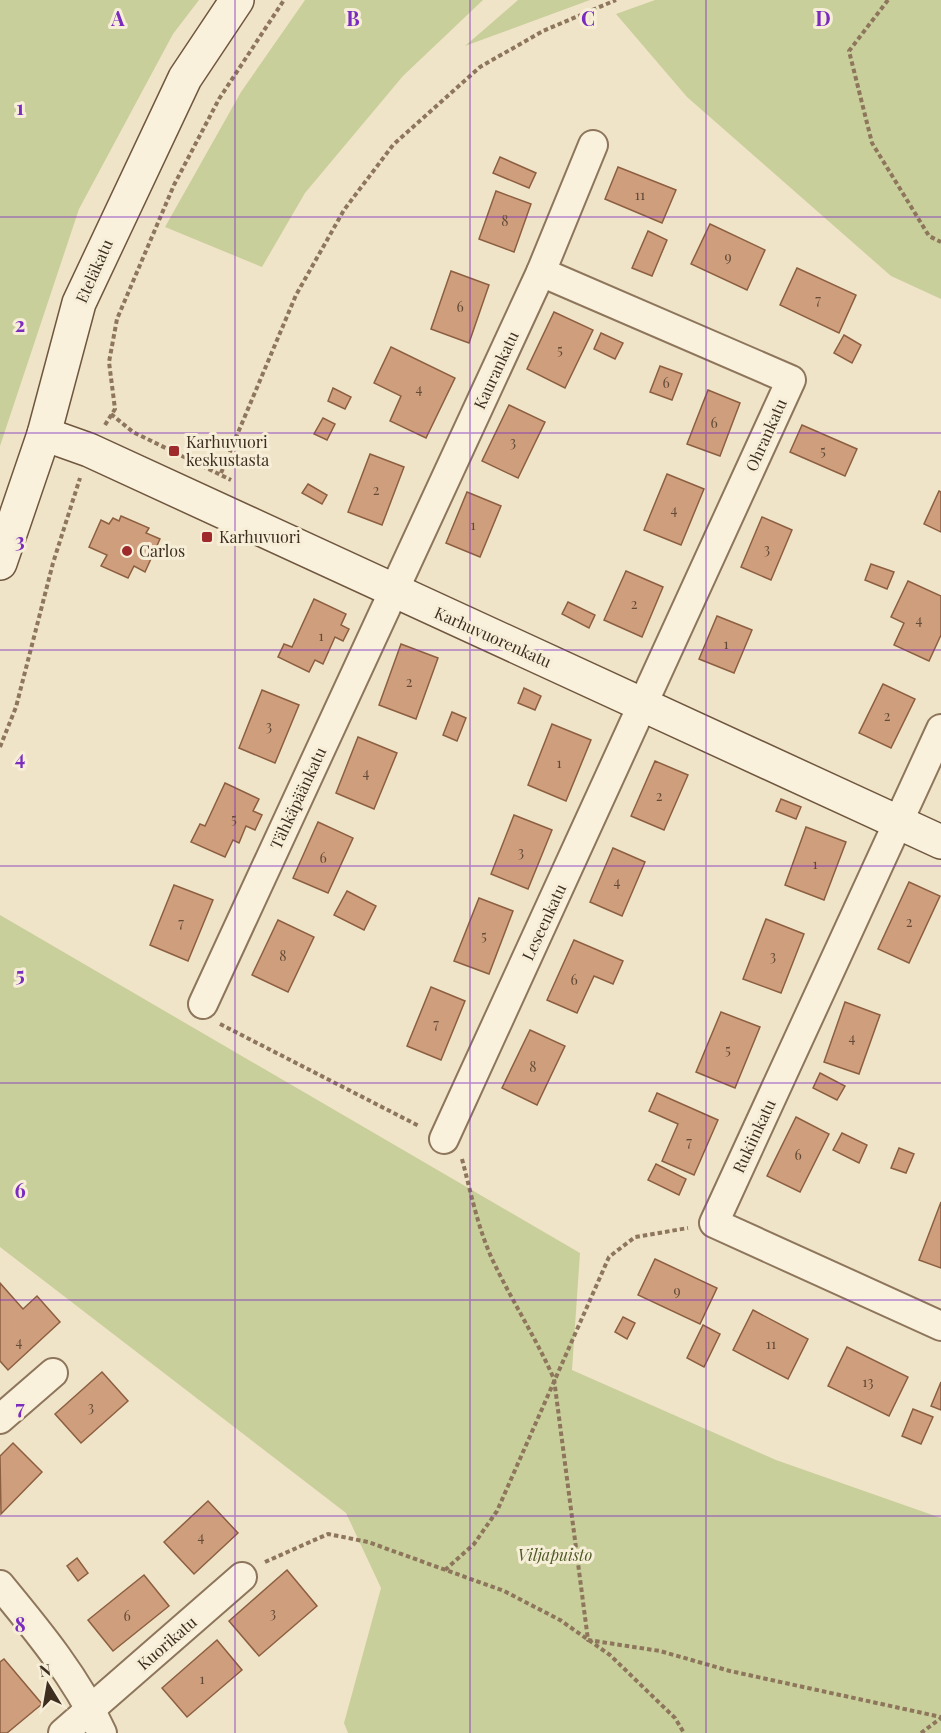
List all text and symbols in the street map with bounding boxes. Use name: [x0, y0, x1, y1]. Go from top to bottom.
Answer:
text: A: [110, 4, 125, 31]
text: B: [346, 4, 360, 31]
text: C: [581, 4, 595, 31]
text: D: [815, 4, 831, 31]
text: 1: [16, 93, 24, 120]
house number: 11: [635, 185, 645, 204]
house number: 8: [501, 211, 509, 230]
street label: Eteläkatu: [70, 236, 117, 306]
house number: 9: [724, 247, 732, 266]
house number: 7: [815, 290, 821, 309]
house number: 6: [456, 297, 464, 316]
text: 2: [15, 310, 25, 337]
street label: Kaurankatu: [468, 327, 523, 412]
house number: 5: [557, 340, 563, 359]
house number: 6: [662, 373, 670, 392]
house number: 4: [416, 379, 423, 398]
street label: Ohrankatu: [740, 395, 791, 474]
house number: 6: [710, 413, 718, 432]
place label: Karhuvuori keskustasta: [186, 431, 269, 470]
house number: 3: [510, 432, 516, 451]
house number: 5: [820, 441, 826, 460]
marker: Karhuvuori keskustasta: [167, 444, 181, 458]
house number: 2: [373, 480, 380, 499]
house number: 4: [671, 500, 678, 519]
house number: 1: [470, 515, 476, 534]
text: 3: [15, 526, 25, 553]
place label: Karhuvuori: [219, 526, 301, 547]
marker: Karhuvuori: [200, 530, 214, 544]
house number: 3: [764, 539, 770, 558]
place label: Carlos: [139, 540, 185, 561]
marker: Carlos: [120, 544, 134, 558]
house number: 2: [631, 594, 638, 613]
street label: Karhuvuorenkatu: [431, 601, 555, 672]
house number: 4: [916, 610, 923, 629]
house number: 1: [318, 626, 324, 645]
house number: 1: [723, 634, 729, 653]
house number: 2: [406, 672, 413, 691]
house number: 2: [884, 706, 891, 725]
house number: 3: [266, 716, 272, 735]
text: 4: [15, 743, 25, 770]
street label: Tähkäpäänkatu: [265, 743, 330, 852]
house number: 1: [556, 753, 562, 772]
house number: 4: [363, 763, 370, 782]
house number: 2: [656, 786, 663, 805]
house number: 5: [231, 809, 237, 828]
house number: 3: [518, 842, 524, 861]
house number: 6: [319, 848, 327, 867]
house number: 1: [812, 854, 818, 873]
house number: 4: [614, 872, 621, 891]
street label: Leseenkatu: [517, 880, 570, 963]
house number: 2: [906, 912, 913, 931]
house number: 7: [178, 913, 184, 932]
house number: 5: [481, 926, 487, 945]
house number: 8: [279, 946, 287, 965]
house number: 3: [770, 946, 776, 965]
text: 5: [15, 960, 25, 987]
house number: 6: [570, 970, 578, 989]
house number: 7: [433, 1014, 439, 1033]
house number: 4: [849, 1028, 856, 1047]
house number: 5: [725, 1040, 731, 1059]
house number: 8: [529, 1057, 537, 1076]
street label: Rukiinkatu: [727, 1096, 780, 1176]
house number: 7: [686, 1132, 692, 1151]
house number: 6: [794, 1145, 802, 1164]
text: 6: [14, 1176, 26, 1203]
house number: 9: [673, 1281, 681, 1300]
house number: 4: [16, 1332, 23, 1351]
house number: 11: [766, 1334, 776, 1353]
house number: 13: [862, 1372, 874, 1391]
text: 7: [15, 1393, 25, 1420]
house number: 3: [88, 1397, 94, 1416]
house number: 4: [198, 1527, 205, 1546]
park label: Viljapuisto: [518, 1544, 592, 1565]
house number: 3: [270, 1603, 276, 1622]
house number: 6: [123, 1606, 131, 1625]
text: 8: [14, 1610, 26, 1637]
street label: Kuorikatu: [133, 1611, 201, 1674]
north arrow: [18, 1655, 78, 1715]
text: N: [37, 1658, 53, 1681]
house number: 1: [199, 1669, 205, 1688]

